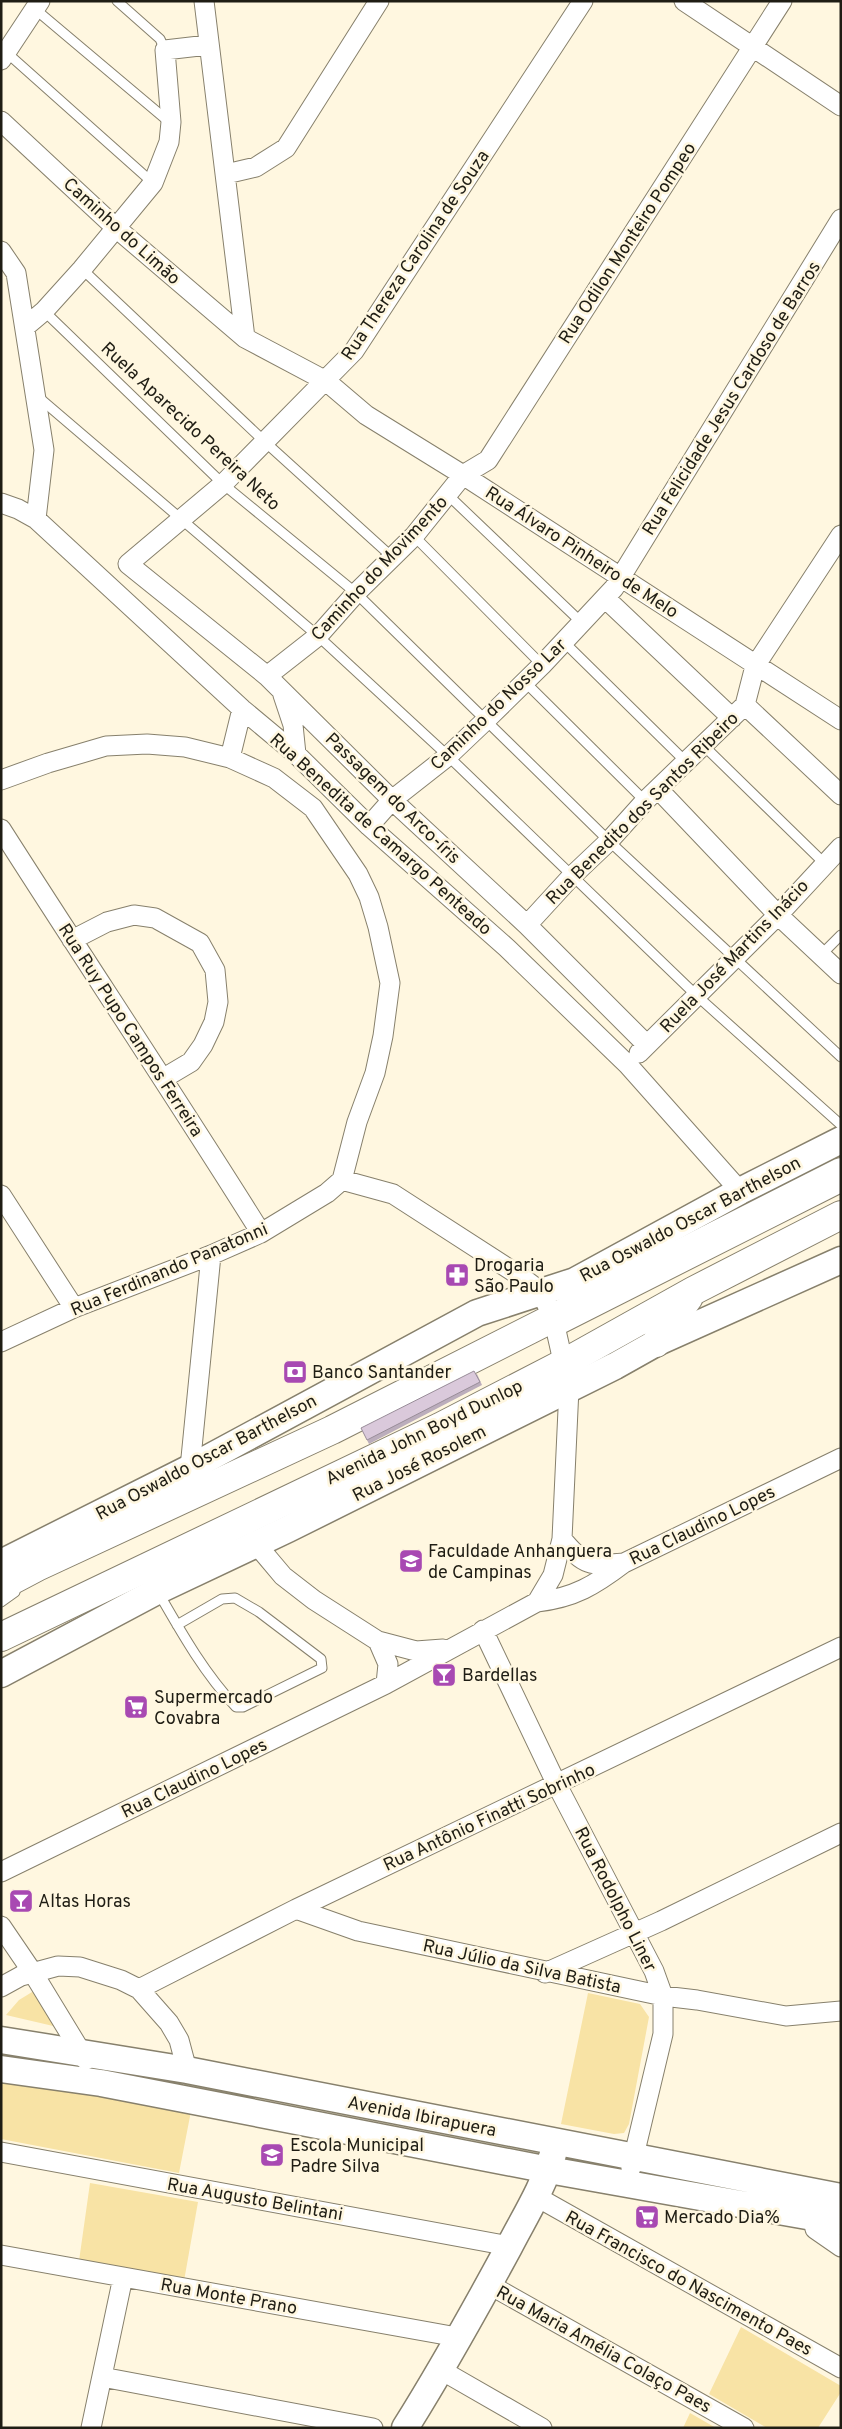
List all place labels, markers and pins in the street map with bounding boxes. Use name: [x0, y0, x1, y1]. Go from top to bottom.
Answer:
place label: Drogaria São Paulo: [474, 1255, 554, 1299]
pharmacy icon: Drogaria São Paulo: [444, 1262, 470, 1288]
bank icon: Banco Santander: [282, 1359, 308, 1385]
place label: Banco Santander: [312, 1362, 452, 1385]
place label: Faculdade Anhanguera de Campinas: [428, 1541, 612, 1585]
school or university icon: Faculdade Anhanguera de Campinas: [398, 1548, 424, 1574]
bar icon: Bardellas: [431, 1662, 457, 1688]
place label: Bardellas: [462, 1665, 537, 1688]
place label: Supermercado Covabra: [154, 1687, 273, 1731]
supermarket icon: Supermercado Covabra: [123, 1694, 149, 1720]
bar icon: Altas Horas: [8, 1888, 34, 1914]
place label: Altas Horas: [38, 1891, 131, 1914]
place label: Escola Municipal Padre Silva: [290, 2135, 424, 2179]
school or university icon: Escola Municipal Padre Silva: [259, 2142, 285, 2168]
supermarket icon: Mercado Dia%: [634, 2204, 660, 2230]
place label: Mercado Dia%: [664, 2207, 780, 2230]

